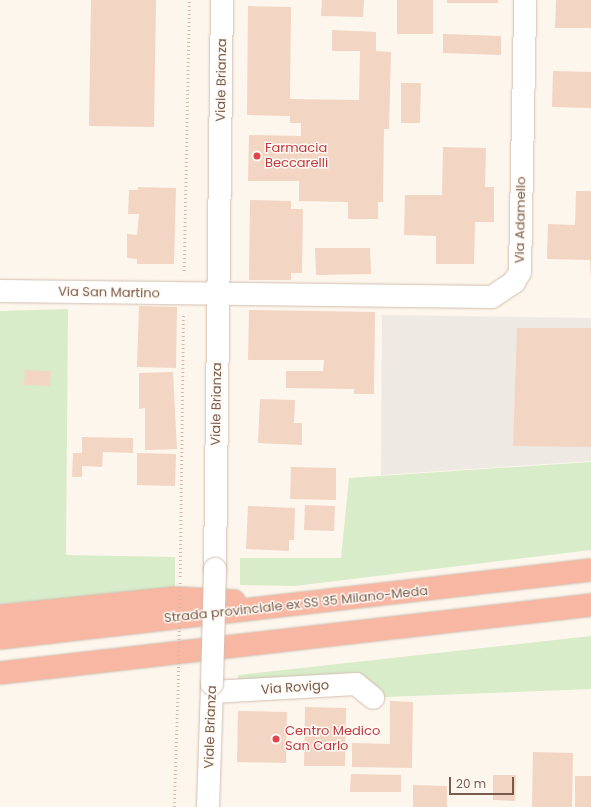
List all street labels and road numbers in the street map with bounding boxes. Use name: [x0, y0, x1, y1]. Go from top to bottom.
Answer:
street label: Viale Brianza: [213, 38, 231, 122]
street label: Via Adamello: [512, 176, 530, 264]
street label: Via San Martino: [58, 284, 160, 302]
street label: Viale Brianza: [208, 362, 226, 446]
street label: Strada provinciale ex SS 35 Milano-Meda: [163, 583, 429, 627]
street label: Via Rovigo: [261, 678, 329, 698]
street label: Viale Brianza: [202, 685, 220, 769]

